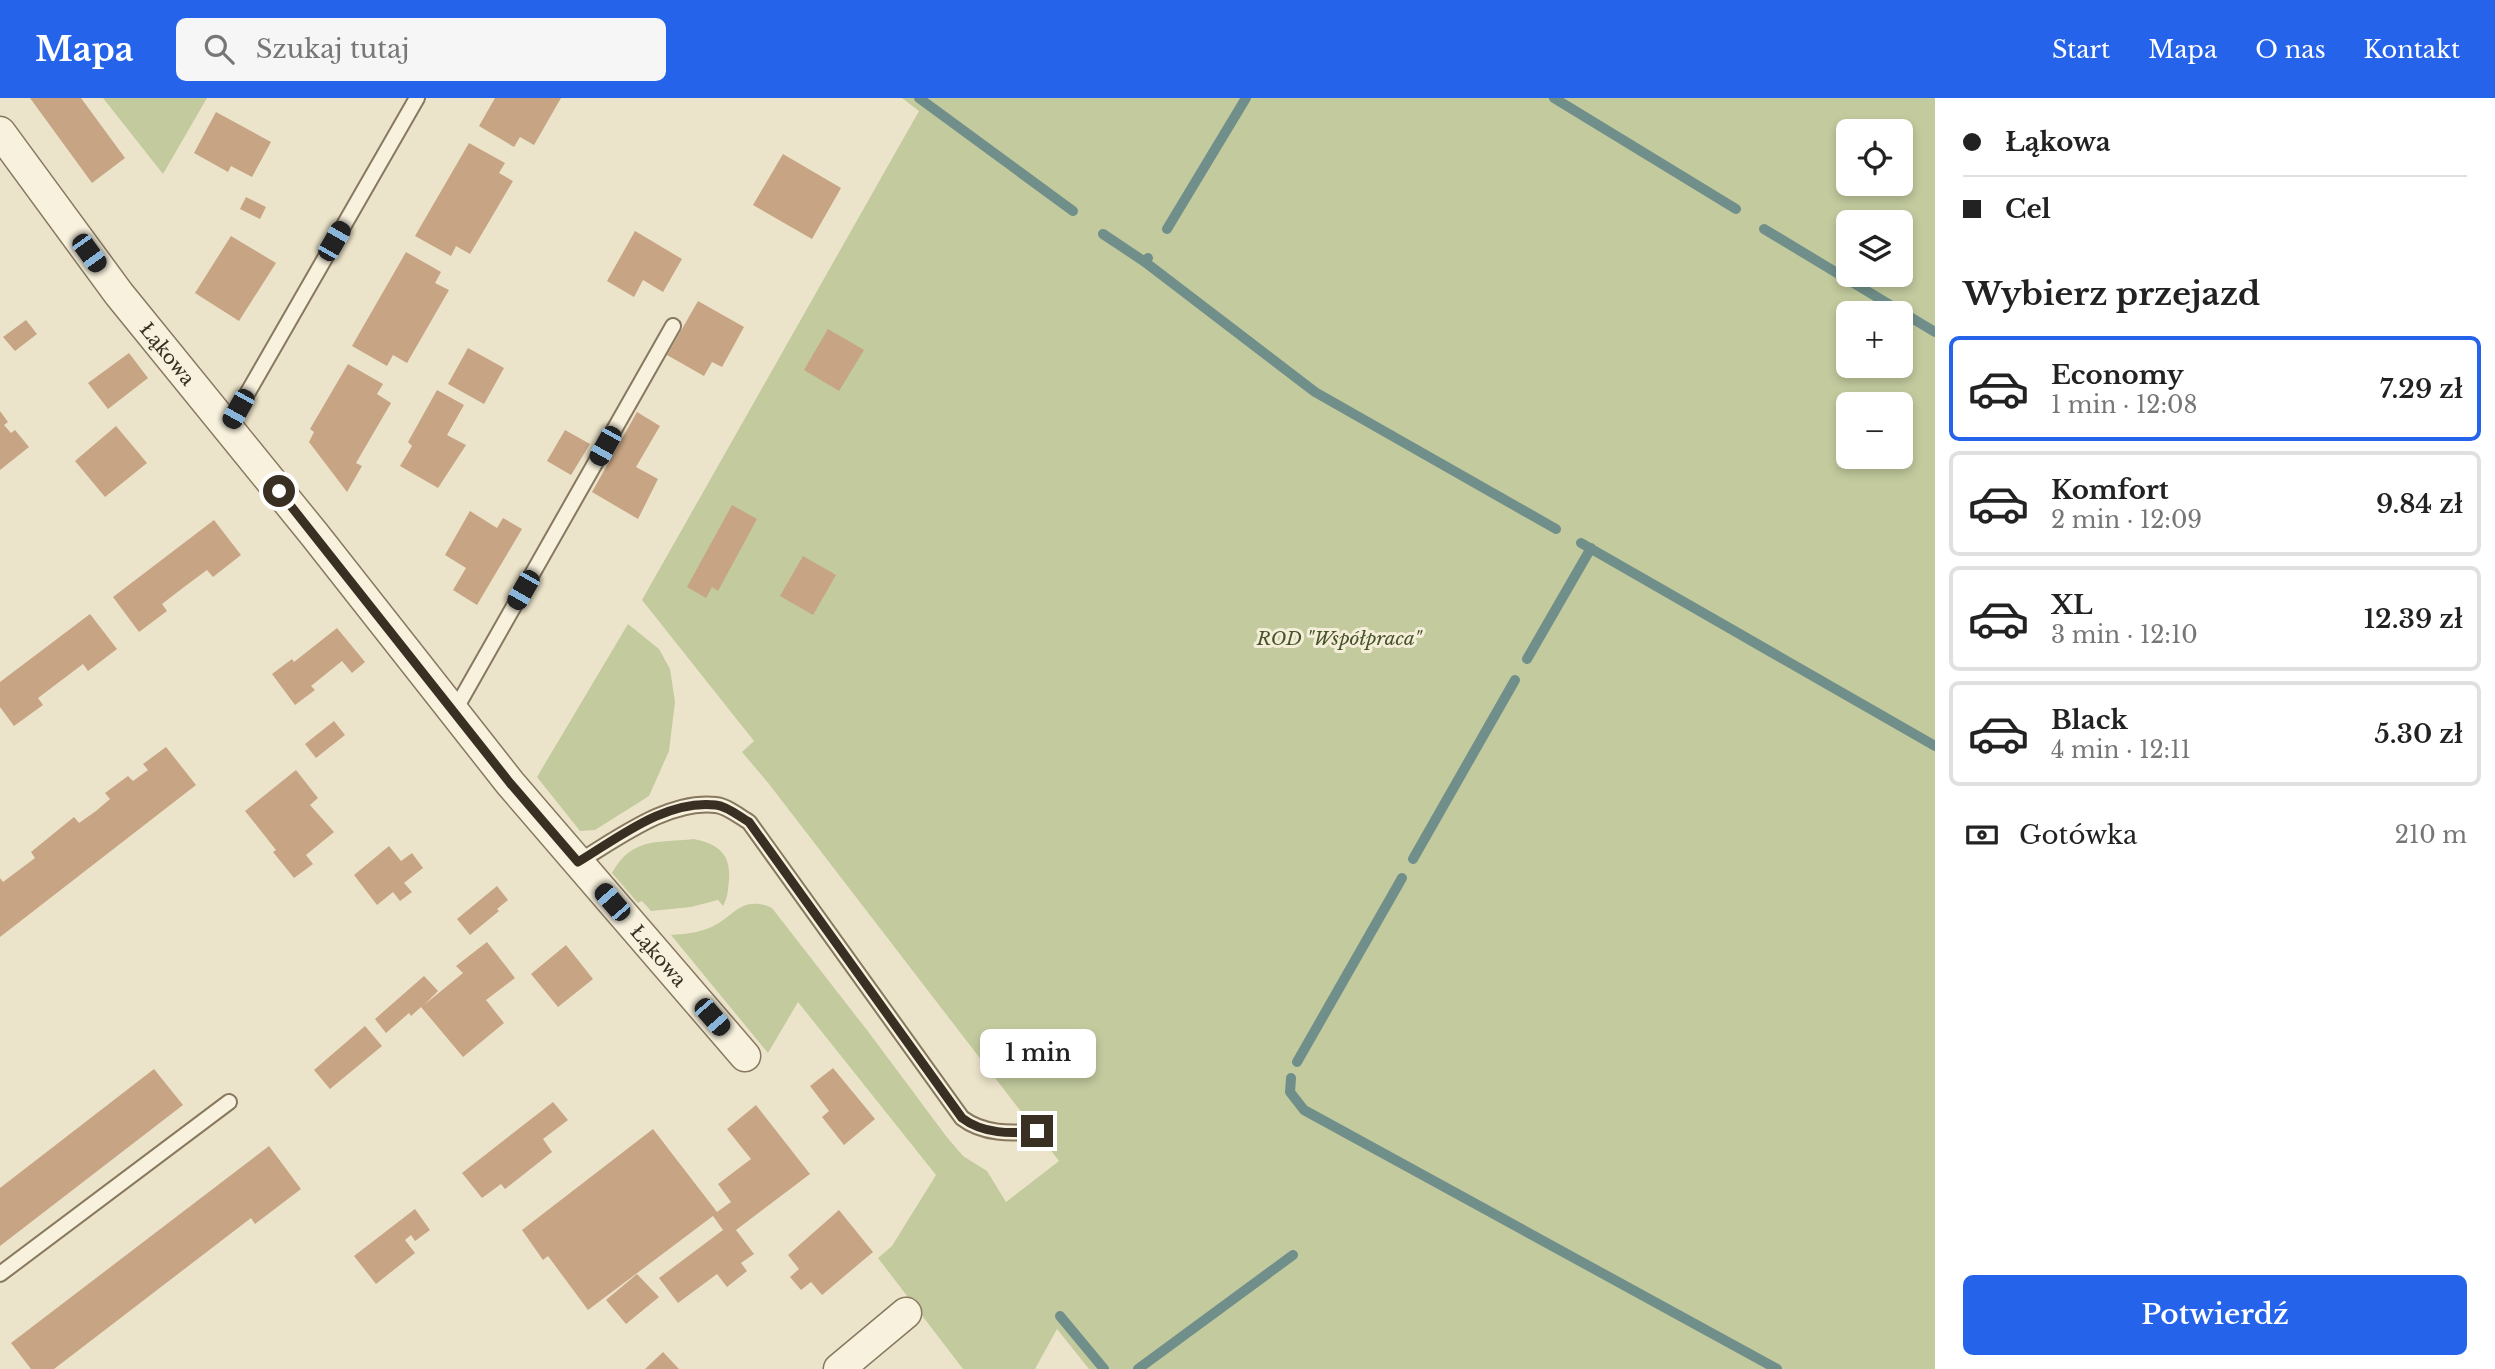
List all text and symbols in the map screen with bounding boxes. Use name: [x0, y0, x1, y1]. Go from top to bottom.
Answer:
search box: [176, 18, 666, 81]
text: Mapa: [35, 29, 134, 70]
icon: search: [200, 30, 238, 68]
text: Szukaj tutaj: [256, 33, 409, 65]
text: Start: [2052, 35, 2110, 64]
text: Mapa: [2148, 35, 2217, 64]
text: O nas: [2255, 35, 2326, 64]
text: Kontakt: [2364, 35, 2460, 64]
map controls: [1836, 119, 1913, 469]
button: locate: [1836, 119, 1913, 196]
text: Łąkowa: [2005, 126, 2111, 158]
text: Cel: [2005, 193, 2051, 225]
button: layers: [1836, 210, 1913, 287]
car: [315, 218, 354, 264]
car: [69, 230, 110, 276]
text: Wybierz przejazd: [1963, 274, 2260, 314]
button: +: [1836, 301, 1913, 378]
street label: Łąkowa: [135, 318, 200, 390]
icon: car: [1967, 357, 2030, 420]
text: Economy: [2051, 359, 2184, 391]
text: 7.29 zł: [2380, 373, 2463, 405]
car: [219, 386, 258, 432]
text: 1 min · 12:08: [2051, 391, 2197, 419]
button: −: [1836, 392, 1913, 469]
car: [586, 423, 625, 469]
icon: car: [1967, 472, 2030, 535]
text: Komfort: [2051, 474, 2169, 506]
route start: [263, 475, 295, 507]
text: 9.84 zł: [2376, 488, 2463, 520]
text: 2 min · 12:09: [2051, 506, 2202, 534]
car: [504, 567, 543, 613]
icon: car: [1967, 587, 2030, 650]
text: XL: [2051, 589, 2093, 621]
text: 12.39 zł: [2364, 603, 2463, 635]
text: 3 min · 12:10: [2051, 621, 2198, 649]
park label: ROD "Współpraca": [1256, 627, 1423, 650]
icon: car: [1967, 702, 2030, 765]
text: Black: [2051, 704, 2128, 736]
text: 5.30 zł: [2375, 718, 2463, 750]
text: 4 min · 12:11: [2051, 736, 2191, 764]
icon: cash: [1963, 816, 2001, 854]
text: Gotówka: [2019, 819, 2137, 851]
text: 210 m: [2395, 821, 2467, 849]
car: [591, 879, 634, 925]
street label: Łąkowa: [625, 920, 691, 992]
car: [691, 994, 734, 1040]
callout: 1 min: [979, 1030, 1095, 1079]
text: 1 min: [1005, 1039, 1071, 1067]
route end: [1021, 1115, 1053, 1147]
button: Potwierdź: [1963, 1275, 2467, 1355]

